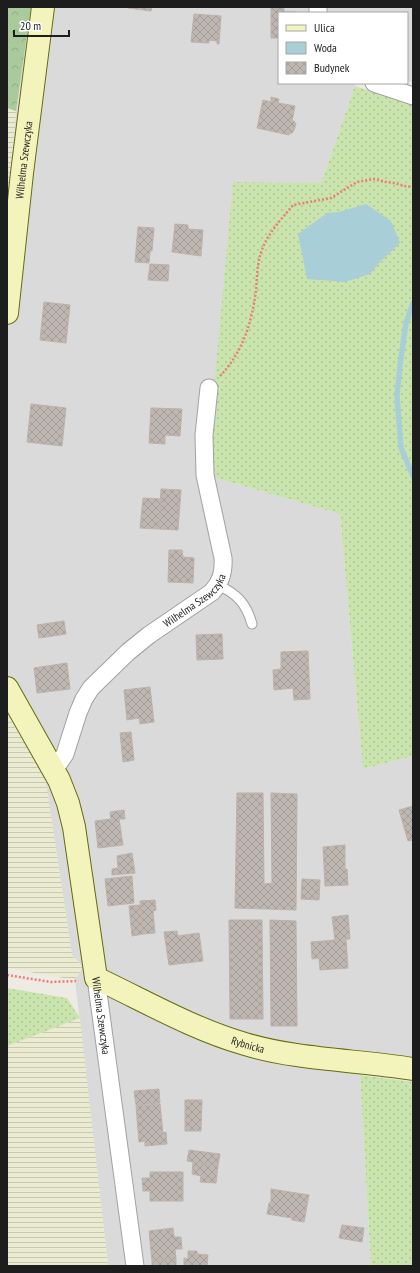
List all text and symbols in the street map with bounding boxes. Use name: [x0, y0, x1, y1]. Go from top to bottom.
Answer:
scale bar: [14, 12, 69, 38]
legend: [278, 12, 408, 84]
text: 20 m: [20, 18, 41, 33]
text: Ulica: [314, 20, 335, 35]
text: Woda: [314, 40, 337, 55]
text: Budynek: [314, 60, 350, 75]
street label: Wilhelma Szewczyka: [12, 120, 36, 200]
street label: Wilhelma Szewczyka: [160, 572, 229, 630]
street label: Wilhelma Szewczyka: [89, 976, 113, 1055]
street label: Rybnicka: [230, 1033, 266, 1056]

